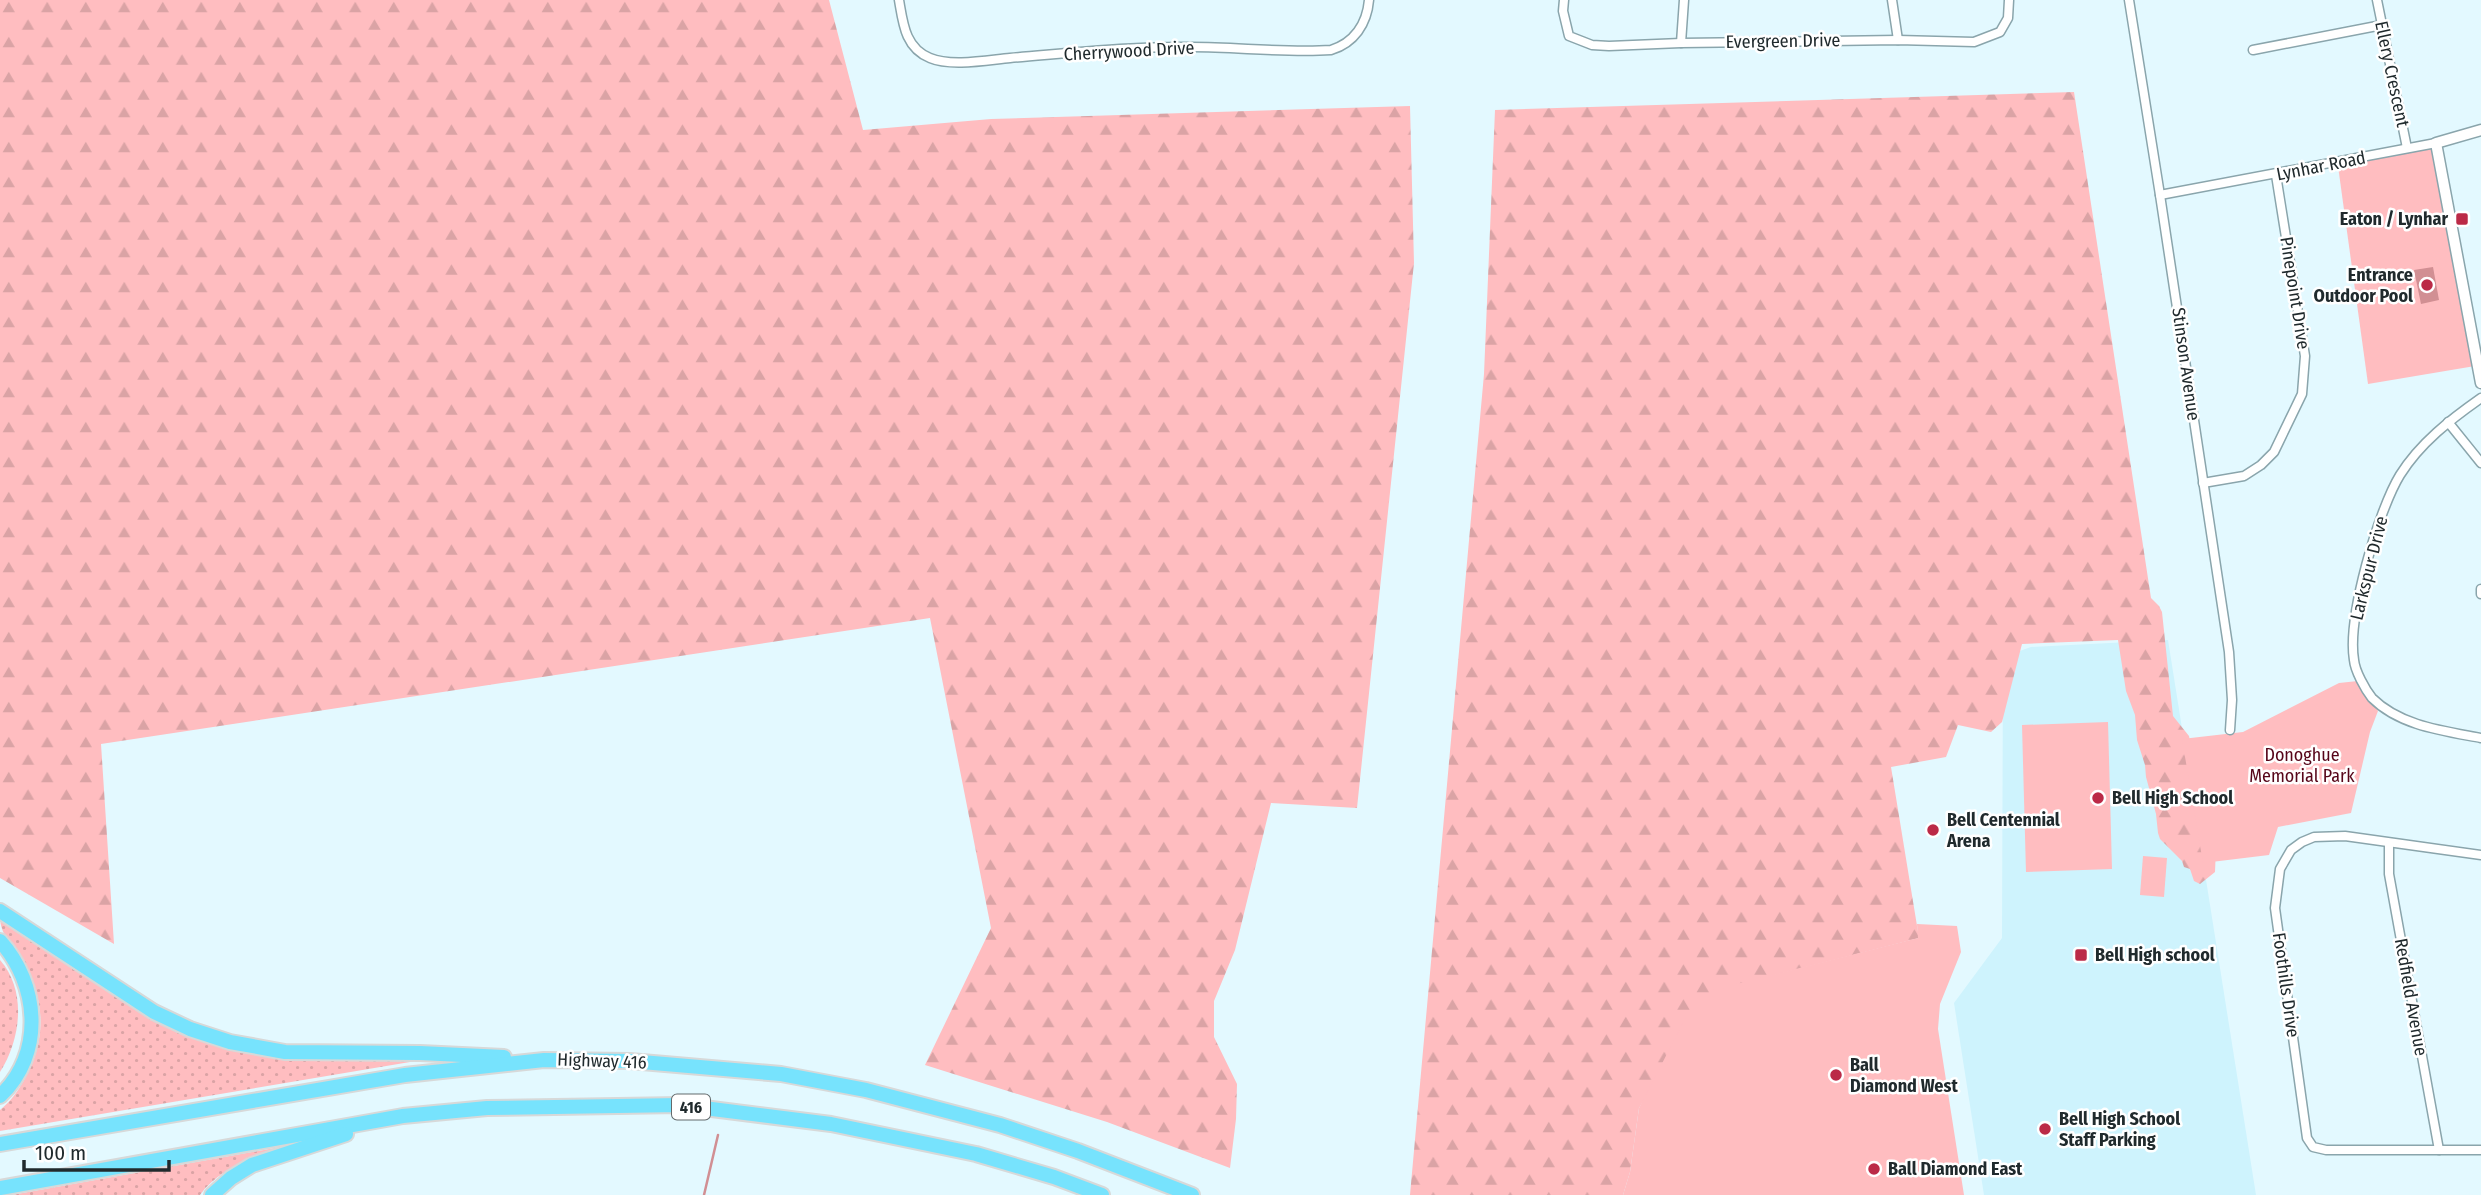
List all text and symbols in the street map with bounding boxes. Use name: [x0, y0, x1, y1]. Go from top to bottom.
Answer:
street label: Ellery Crescent: [2370, 19, 2414, 129]
street label: Evergreen Drive: [1725, 29, 1841, 53]
street label: Cherrywood Drive: [1063, 37, 1195, 65]
street label: Lynhar Road: [2275, 147, 2367, 185]
place label: Eaton / Lynhar: [2340, 208, 2448, 230]
marker: Eaton / Lynhar: [2454, 211, 2470, 227]
street label: Pinepoint Drive: [2275, 235, 2315, 351]
place label: Entrance Outdoor Pool: [2314, 264, 2413, 307]
marker: Entrance Outdoor Pool: [2419, 277, 2435, 293]
street label: Stinson Avenue: [2167, 306, 2205, 422]
street label: Larkspur Drive: [2345, 514, 2393, 622]
park label: Donoghue Memorial Park: [2249, 744, 2355, 787]
place label: Bell High School: [2112, 787, 2233, 809]
marker: Bell High School: [2090, 790, 2106, 806]
place label: Bell Centennial Arena: [1946, 809, 2060, 852]
marker: Bell Centennial Arena: [1925, 822, 1941, 838]
street label: Foothills Drive: [2268, 931, 2304, 1039]
street label: Redfield Avenue: [2390, 936, 2432, 1058]
place label: Bell High school: [2095, 944, 2215, 966]
marker: Bell High school: [2073, 947, 2089, 963]
street label: Highway 416: [557, 1048, 647, 1074]
place label: Ball Diamond West: [1850, 1054, 1958, 1097]
marker: Ball Diamond West: [1828, 1067, 1844, 1083]
road number: 416: [672, 1094, 710, 1120]
place label: Bell High School Staff Parking: [2059, 1108, 2180, 1151]
marker: Bell High School Staff Parking: [2037, 1121, 2053, 1137]
scale bar: [24, 1128, 170, 1172]
text: 100 m: [35, 1140, 86, 1166]
place label: Ball Diamond East: [1888, 1158, 2023, 1180]
marker: Ball Diamond East: [1866, 1161, 1882, 1177]

